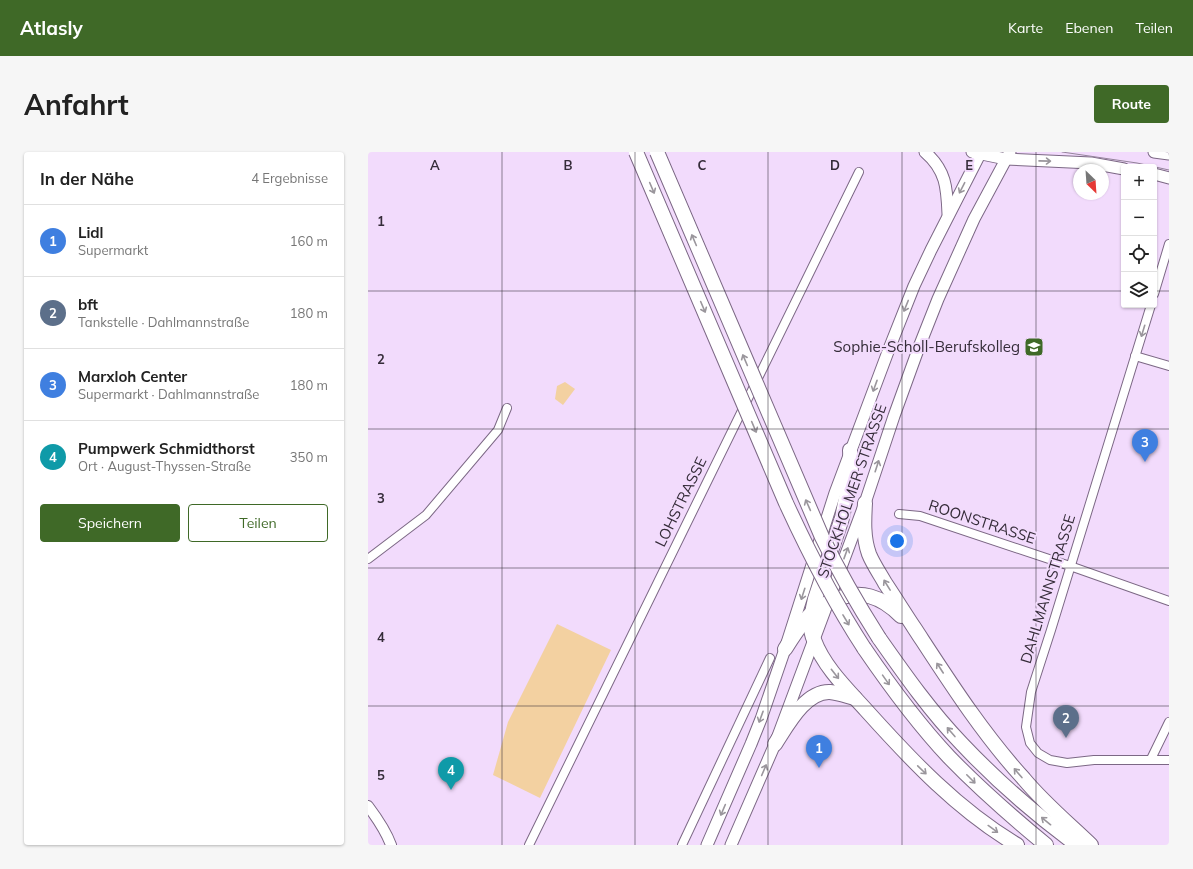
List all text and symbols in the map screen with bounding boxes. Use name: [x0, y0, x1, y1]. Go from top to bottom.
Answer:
text: Atlasly: [20, 16, 83, 40]
text: Karte: [1008, 19, 1043, 37]
text: Ebenen: [1065, 19, 1114, 37]
text: Teilen: [1136, 19, 1173, 37]
button: Route: [1094, 85, 1169, 123]
text: Anfahrt: [24, 87, 129, 122]
text: A: [430, 157, 440, 173]
text: B: [564, 157, 573, 173]
text: C: [698, 157, 707, 173]
text: D: [830, 157, 840, 173]
text: E: [965, 157, 973, 173]
one-way arrow: [1038, 158, 1051, 165]
north arrow: [1073, 164, 1109, 200]
map controls: [1121, 164, 1157, 308]
button: +: [1121, 164, 1157, 200]
text: In der Nähe: [40, 168, 134, 189]
text: 4 Ergebnisse: [251, 170, 328, 186]
one-way arrow: [648, 181, 656, 193]
one-way arrow: [958, 182, 965, 194]
button: −: [1121, 200, 1157, 236]
text: 1: [377, 213, 385, 229]
text: Lidl: [78, 223, 104, 242]
text: 1: [49, 233, 57, 249]
text: 160 m: [290, 233, 328, 249]
one-way arrow: [690, 235, 698, 247]
button: locate: [1121, 236, 1157, 272]
text: Supermarkt: [78, 242, 148, 258]
button: layers: [1121, 272, 1157, 308]
text: bft: [78, 295, 98, 314]
one-way arrow: [902, 299, 910, 311]
one-way arrow: [699, 301, 707, 313]
text: 2: [49, 305, 57, 321]
text: 180 m: [290, 305, 328, 321]
text: Tankstelle · Dahlmannstraße: [78, 314, 249, 330]
one-way arrow: [1139, 324, 1146, 337]
school or university icon: Sophie-Scholl-Berufskolleg: [1023, 336, 1045, 358]
place label: Sophie-Scholl-Berufskolleg: [833, 337, 1020, 356]
text: 2: [377, 351, 385, 367]
one-way arrow: [741, 354, 749, 366]
text: Marxloh Center: [78, 367, 187, 386]
text: 3: [49, 377, 57, 393]
text: 180 m: [290, 377, 328, 393]
one-way arrow: [871, 379, 878, 392]
text: Supermarkt · Dahlmannstraße: [78, 386, 259, 402]
street label: STOCKHOLMER STRASSE: [813, 401, 890, 580]
one-way arrow: [750, 421, 758, 433]
pin: 3: [1132, 429, 1158, 462]
text: Pumpwerk Schmidthorst: [78, 439, 255, 458]
text: 4: [49, 449, 57, 465]
text: 350 m: [290, 449, 328, 465]
street label: LOHSTRASSE: [651, 454, 711, 550]
text: Ort · August-Thyssen-Straße: [78, 458, 251, 474]
one-way arrow: [874, 460, 882, 472]
text: 3: [377, 490, 385, 506]
street label: ROONSTRASSE: [926, 495, 1038, 548]
one-way arrow: [803, 500, 811, 512]
button: Speichern: [40, 504, 180, 542]
button: Teilen: [188, 504, 328, 542]
street label: DAHLMANNSTRASSE: [1016, 512, 1079, 666]
your location: [887, 531, 907, 551]
one-way arrow: [843, 547, 851, 559]
one-way arrow: [883, 580, 891, 591]
one-way arrow: [798, 587, 806, 599]
one-way arrow: [842, 614, 850, 625]
text: 4: [377, 629, 385, 645]
one-way arrow: [936, 662, 944, 674]
one-way arrow: [830, 668, 839, 679]
one-way arrow: [882, 675, 890, 686]
pin: 2: [1053, 705, 1079, 738]
one-way arrow: [757, 711, 765, 723]
one-way arrow: [947, 727, 956, 737]
pin: 1: [806, 735, 832, 768]
pin: 4: [438, 757, 464, 790]
one-way arrow: [761, 765, 768, 777]
one-way arrow: [917, 765, 927, 775]
text: 5: [377, 767, 385, 783]
one-way arrow: [1013, 767, 1022, 778]
one-way arrow: [966, 774, 976, 784]
one-way arrow: [718, 803, 726, 815]
one-way arrow: [1040, 817, 1051, 825]
one-way arrow: [987, 825, 998, 833]

